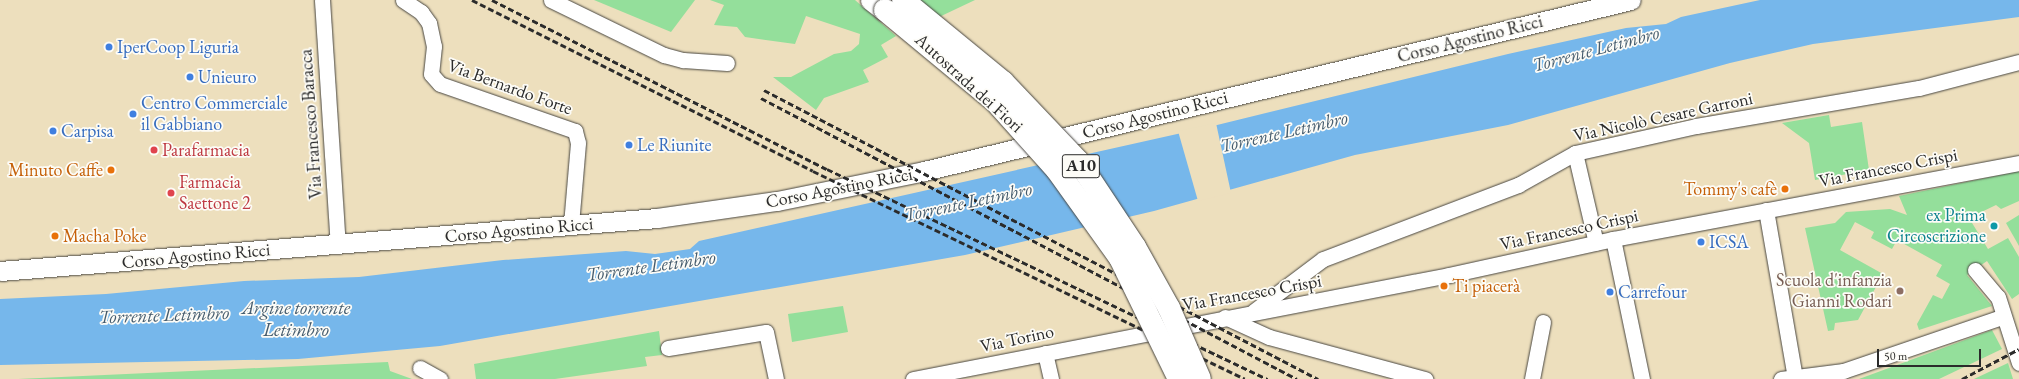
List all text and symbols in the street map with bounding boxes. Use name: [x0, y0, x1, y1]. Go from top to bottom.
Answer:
street label: Corso Agostino Ricci: [1395, 10, 1545, 68]
water label: Torrente Letimbro: [1530, 21, 1662, 77]
street label: Autostrada dei Fiori: [910, 29, 1028, 137]
place label: IperCoop Liguria: [117, 36, 239, 58]
marker: IperCoop Liguria: [104, 42, 114, 52]
street label: Via Francesco Baracca: [295, 48, 327, 200]
street label: Via Bernardo Forte: [445, 54, 575, 120]
place label: Unieuro: [198, 66, 257, 88]
marker: Unieuro: [185, 72, 195, 82]
street label: Corso Agostino Ricci: [1080, 86, 1230, 144]
street label: Via Nicolò Cesare Garroni: [1571, 87, 1755, 147]
place label: Centro Commerciale il Gabbiano: [141, 93, 287, 136]
water label: Torrente Letimbro: [1218, 106, 1350, 158]
marker: Centro Commerciale il Gabbiano: [128, 109, 138, 119]
place label: Carpisa: [61, 120, 114, 142]
marker: Carpisa: [48, 126, 58, 136]
place label: Le Riunite: [637, 134, 711, 156]
place label: Parafarmacia: [162, 139, 250, 161]
marker: Le Riunite: [624, 140, 634, 150]
street label: Via Francesco Crispi: [1817, 144, 1959, 192]
marker: Parafarmacia: [149, 145, 159, 155]
road number: A10: [1061, 151, 1101, 181]
place label: Minuto Caffe: [8, 159, 103, 181]
street label: Corso Agostino Ricci: [764, 163, 914, 213]
marker: Minuto Caffe: [106, 165, 116, 175]
place label: Farmacia Saettone 2: [179, 172, 251, 214]
water label: Torrente Letimbro: [902, 177, 1034, 227]
place label: Tommy's cafè: [1683, 178, 1777, 200]
marker: Tommy's cafè: [1780, 184, 1790, 194]
marker: Farmacia Saettone 2: [166, 188, 176, 198]
street label: Via Francesco Crispi: [1498, 205, 1640, 255]
place label: ex Prima Circoscrizione: [1887, 205, 1986, 248]
street label: Corso Agostino Ricci: [444, 213, 594, 247]
marker: ex Prima Circoscrizione: [1989, 221, 1999, 231]
place label: Macha Poke: [63, 225, 147, 247]
marker: Macha Poke: [50, 231, 60, 241]
place label: ICSA: [1709, 231, 1749, 253]
marker: ICSA: [1696, 237, 1706, 247]
street label: Corso Agostino Ricci: [121, 239, 271, 273]
water label: Torrente Letimbro: [585, 246, 717, 286]
street label: Via Francesco Crispi: [1181, 270, 1323, 316]
place label: Scuola d'infanzia Gianni Rodari: [1776, 270, 1892, 312]
place label: Ti piacerà: [1452, 275, 1520, 297]
marker: Ti piacerà: [1439, 281, 1449, 291]
place label: Carrefour: [1618, 281, 1687, 303]
marker: Scuola d'infanzia Gianni Rodari: [1895, 286, 1905, 296]
marker: Carrefour: [1605, 287, 1615, 297]
water label: Argine torrente Letimbro: [242, 297, 350, 341]
water label: Torrente Letimbro: [98, 301, 230, 329]
street label: Via Torino: [978, 321, 1056, 357]
scale bar: [1879, 341, 1983, 367]
text: 50 m: [1884, 348, 1907, 364]

